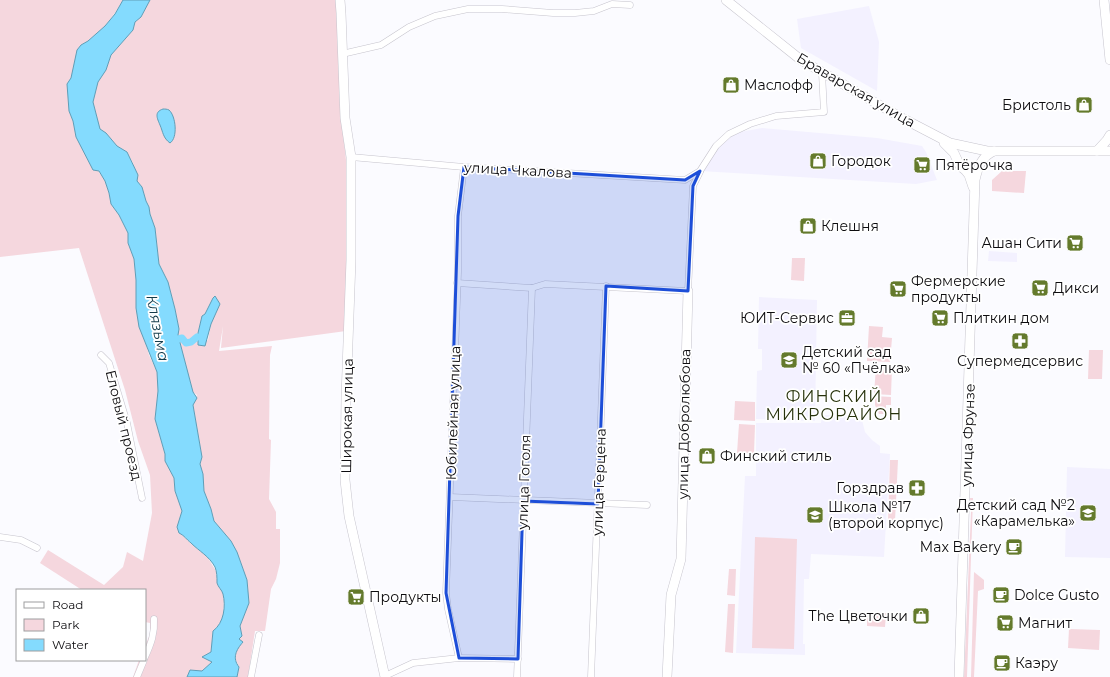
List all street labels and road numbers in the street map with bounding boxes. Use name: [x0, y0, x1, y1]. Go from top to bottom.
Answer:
street label: Браварская улица: [793, 49, 919, 131]
street label: улица Чкалова: [463, 158, 572, 182]
street label: Юбилейная улица: [442, 345, 464, 481]
street label: улица Добролюбова: [674, 349, 694, 500]
street label: Широкая улица: [337, 358, 357, 474]
street label: Еловый проезд: [102, 368, 146, 482]
street label: улица Фрунзе: [957, 383, 979, 488]
street label: улица Герцена: [588, 428, 610, 537]
street label: улица Гоголя: [513, 434, 535, 531]

